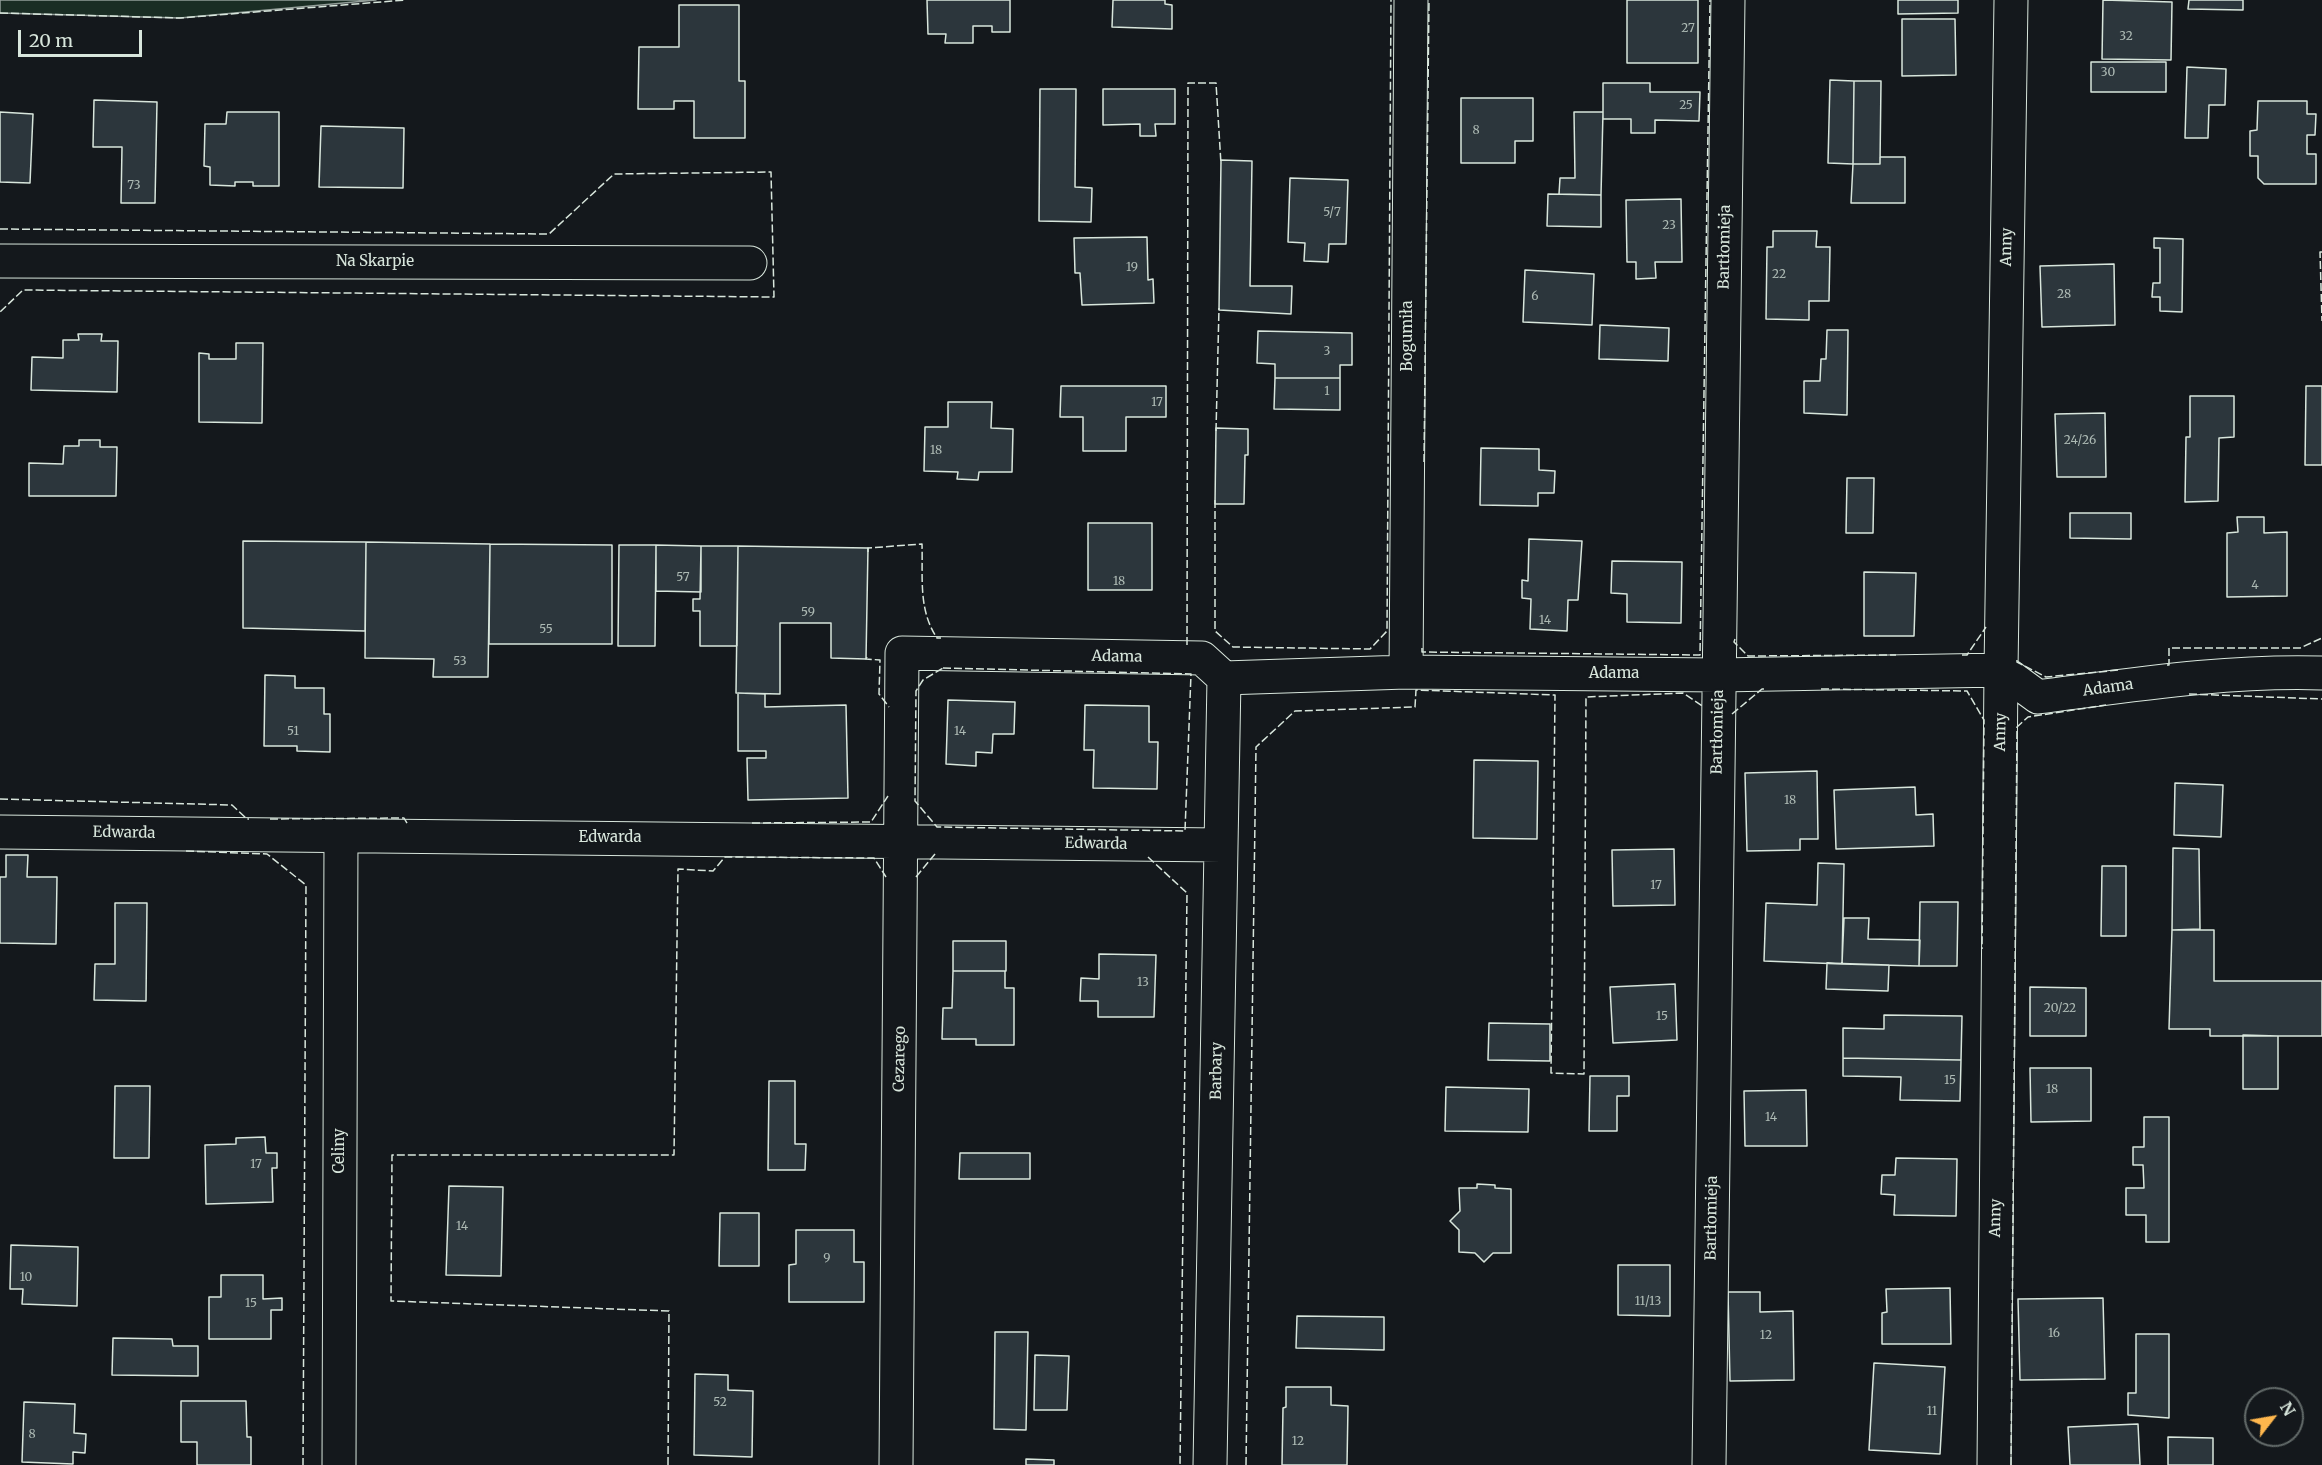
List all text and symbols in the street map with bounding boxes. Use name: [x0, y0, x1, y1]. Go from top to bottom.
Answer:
scale bar: [21, 18, 146, 56]
house number: 27: [1681, 22, 1695, 36]
text: 20 m: [29, 29, 73, 52]
house number: 32: [2119, 30, 2133, 44]
house number: 30: [2101, 66, 2115, 80]
house number: 25: [1679, 99, 1693, 113]
house number: 8: [1472, 124, 1480, 138]
house number: 73: [127, 179, 141, 193]
street label: Bartłomieja: [1715, 204, 1735, 290]
house number: 5/7: [1323, 206, 1341, 220]
house number: 23: [1662, 219, 1676, 233]
street label: Anny: [1998, 227, 2016, 267]
street label: Na Skarpie: [336, 253, 414, 271]
house number: 19: [1126, 261, 1138, 275]
house number: 22: [1772, 268, 1786, 282]
house number: 28: [2057, 288, 2071, 302]
house number: 6: [1531, 290, 1539, 304]
street label: Bogumiła: [1399, 301, 1417, 371]
house number: 3: [1324, 345, 1330, 359]
house number: 1: [1324, 385, 1330, 399]
house number: 17: [1151, 396, 1163, 410]
house number: 24/26: [2064, 434, 2096, 448]
house number: 18: [930, 444, 942, 458]
house number: 57: [676, 571, 690, 585]
house number: 18: [1113, 575, 1125, 589]
house number: 4: [2251, 579, 2259, 593]
house number: 59: [801, 606, 815, 620]
house number: 14: [1539, 614, 1551, 628]
house number: 55: [539, 623, 553, 637]
street label: Adama: [1092, 648, 1142, 666]
house number: 53: [453, 655, 467, 669]
street label: Adama: [1589, 665, 1639, 683]
street label: Adama: [2082, 676, 2134, 700]
street label: Bartłomieja: [1708, 689, 1728, 775]
street label: Anny: [1992, 712, 2010, 752]
house number: 51: [287, 725, 299, 739]
house number: 14: [954, 725, 966, 739]
house number: 18: [1784, 794, 1796, 808]
street label: Edwarda: [92, 823, 156, 843]
street label: Edwarda: [579, 829, 641, 847]
street label: Edwarda: [1064, 834, 1128, 854]
house number: 17: [1650, 879, 1662, 893]
house number: 13: [1137, 976, 1149, 990]
house number: 20/22: [2044, 1002, 2076, 1016]
house number: 15: [1656, 1010, 1668, 1024]
street label: Cezarego: [890, 1026, 910, 1092]
street label: Barbary: [1207, 1042, 1227, 1100]
house number: 15: [1944, 1074, 1956, 1088]
house number: 18: [2046, 1083, 2058, 1097]
house number: 14: [1765, 1111, 1777, 1125]
street label: Celiny: [331, 1128, 349, 1174]
house number: 17: [250, 1158, 262, 1172]
street label: Bartłomieja: [1702, 1175, 1722, 1261]
street label: Anny: [1987, 1198, 2005, 1238]
house number: 14: [456, 1220, 468, 1234]
house number: 9: [823, 1252, 831, 1266]
house number: 10: [20, 1271, 32, 1285]
house number: 11/13: [1635, 1295, 1661, 1309]
house number: 15: [245, 1297, 257, 1311]
house number: 16: [2048, 1327, 2060, 1341]
house number: 12: [1760, 1329, 1772, 1343]
north arrow: [2244, 1387, 2304, 1447]
house number: 52: [713, 1396, 727, 1410]
text: N: [2276, 1398, 2300, 1419]
house number: 11: [1927, 1405, 1937, 1419]
house number: 8: [28, 1428, 36, 1442]
house number: 12: [1292, 1435, 1304, 1449]

